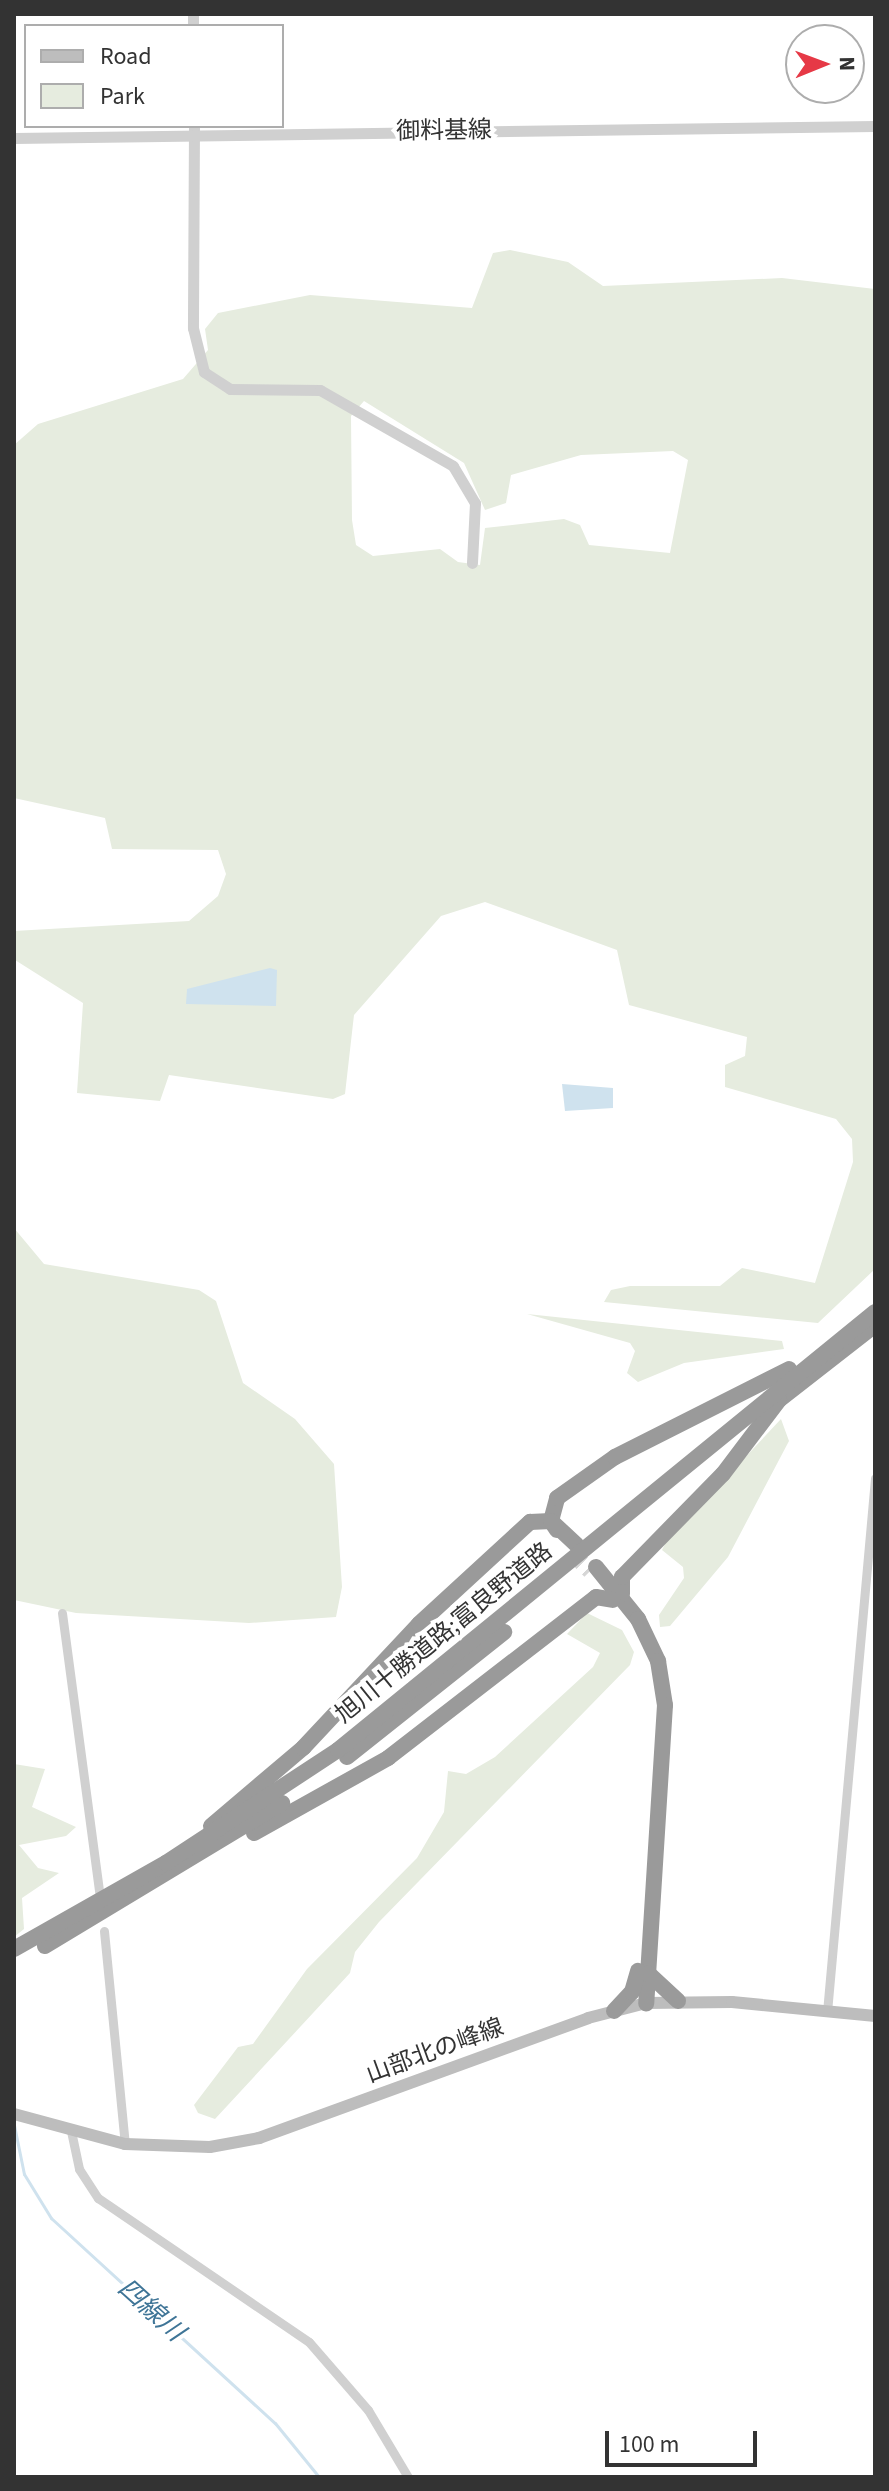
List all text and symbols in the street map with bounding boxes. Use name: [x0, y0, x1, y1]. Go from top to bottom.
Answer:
legend: [24, 24, 284, 128]
north arrow: [785, 24, 865, 104]
text: Road: [100, 39, 152, 74]
text: N: [831, 56, 863, 71]
text: Park: [100, 79, 145, 114]
street label: 御料基線: [396, 116, 492, 146]
street label: 旭川十勝道路;富良野道路: [330, 1537, 558, 1729]
street label: 山部北の峰線: [362, 2013, 508, 2089]
water label: 四線川: [112, 2272, 190, 2348]
scale bar: [609, 2415, 761, 2465]
text: 100 m: [619, 2427, 679, 2462]

